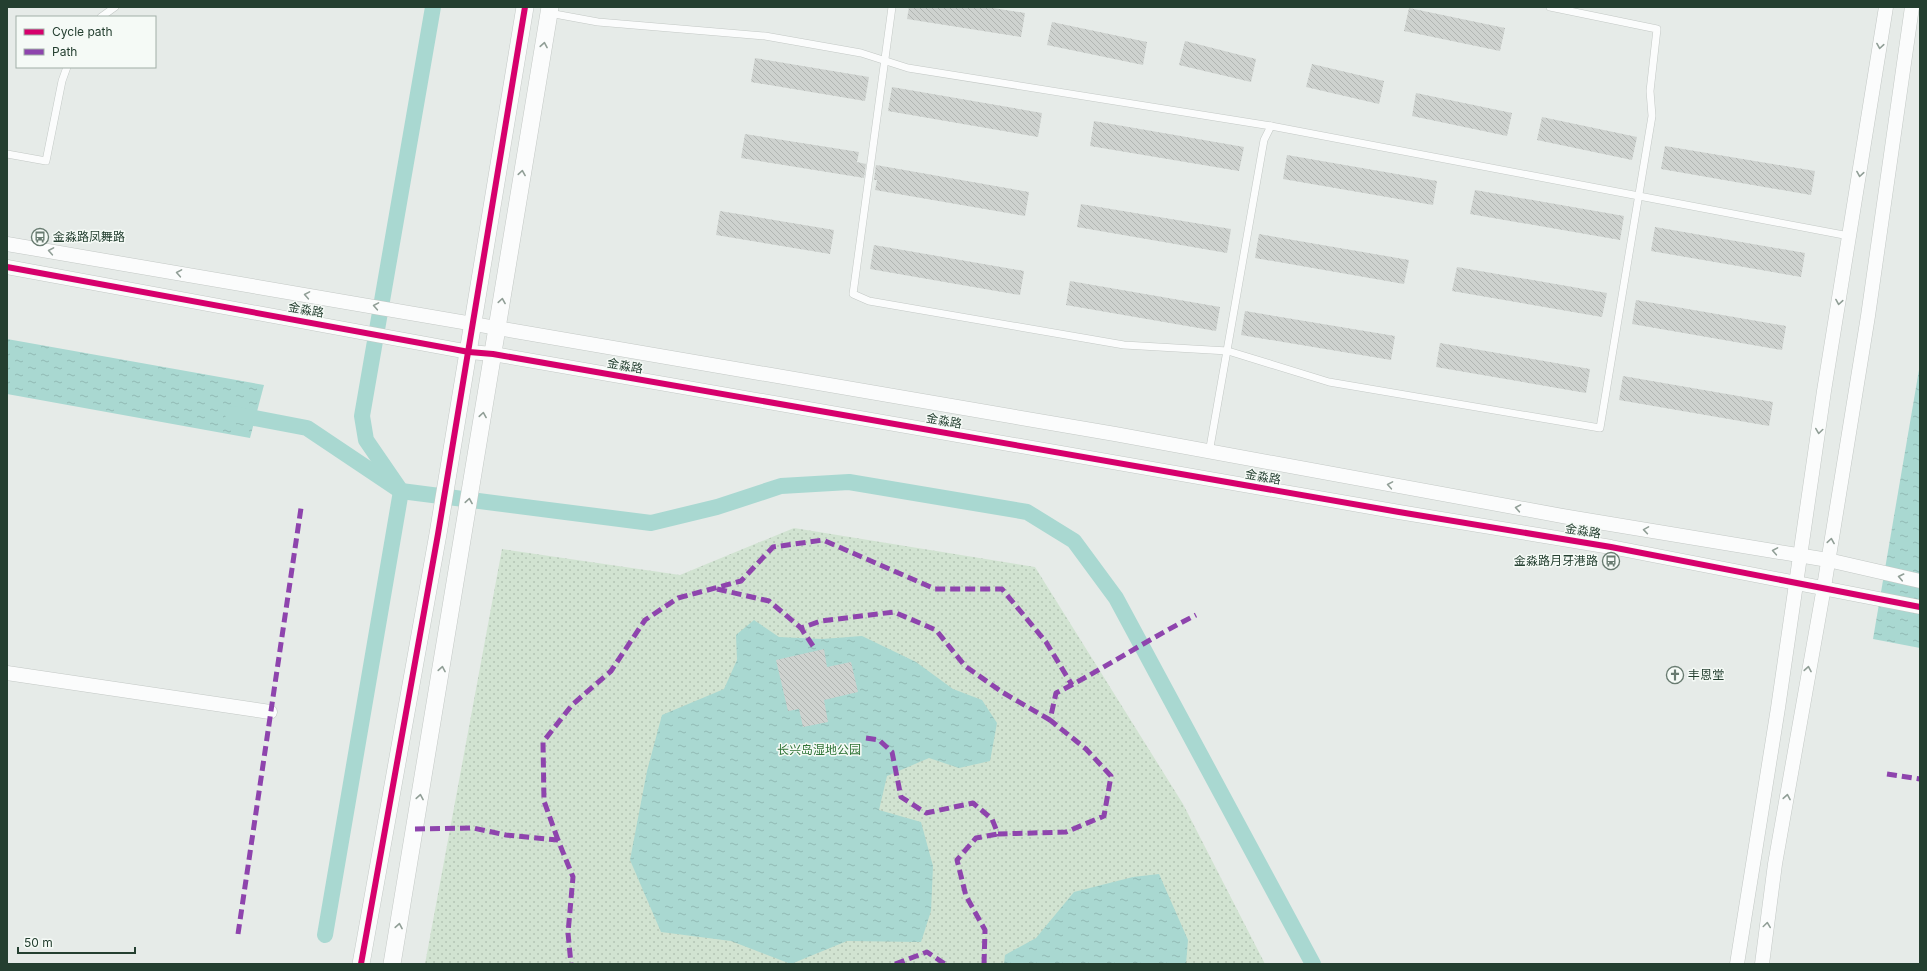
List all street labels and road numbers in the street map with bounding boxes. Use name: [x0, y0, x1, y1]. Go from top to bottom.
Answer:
street label: 金淼路: [287, 299, 325, 320]
street label: 金淼路: [606, 355, 644, 376]
street label: 金淼路: [925, 410, 963, 431]
street label: 金淼路: [1244, 466, 1282, 487]
street label: 金淼路: [1564, 520, 1602, 541]

